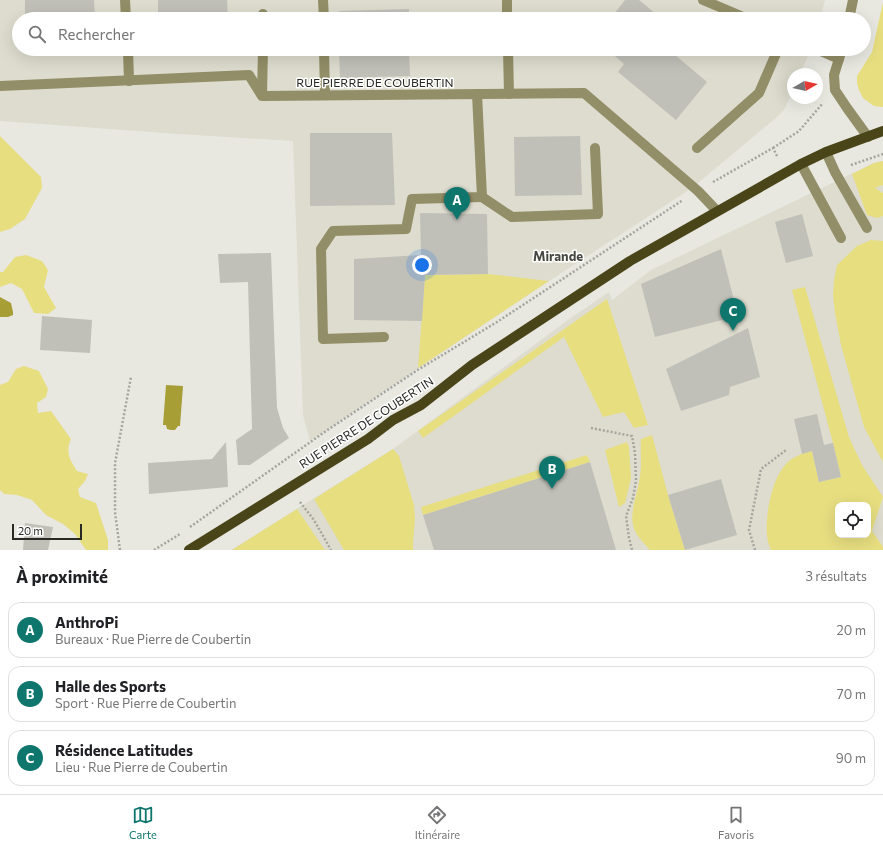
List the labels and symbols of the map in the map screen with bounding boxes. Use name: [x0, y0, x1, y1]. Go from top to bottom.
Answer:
north arrow: [787, 68, 823, 104]
street label: RUE PIERRE DE COUBERTIN: [296, 75, 454, 89]
pin: A: [444, 187, 470, 220]
district label: Mirande: [533, 248, 583, 264]
your location: [412, 255, 432, 275]
pin: C: [720, 298, 746, 331]
street label: RUE PIERRE DE COUBERTIN: [296, 373, 436, 471]
pin: B: [539, 456, 565, 489]
scale bar: [12, 522, 82, 541]

